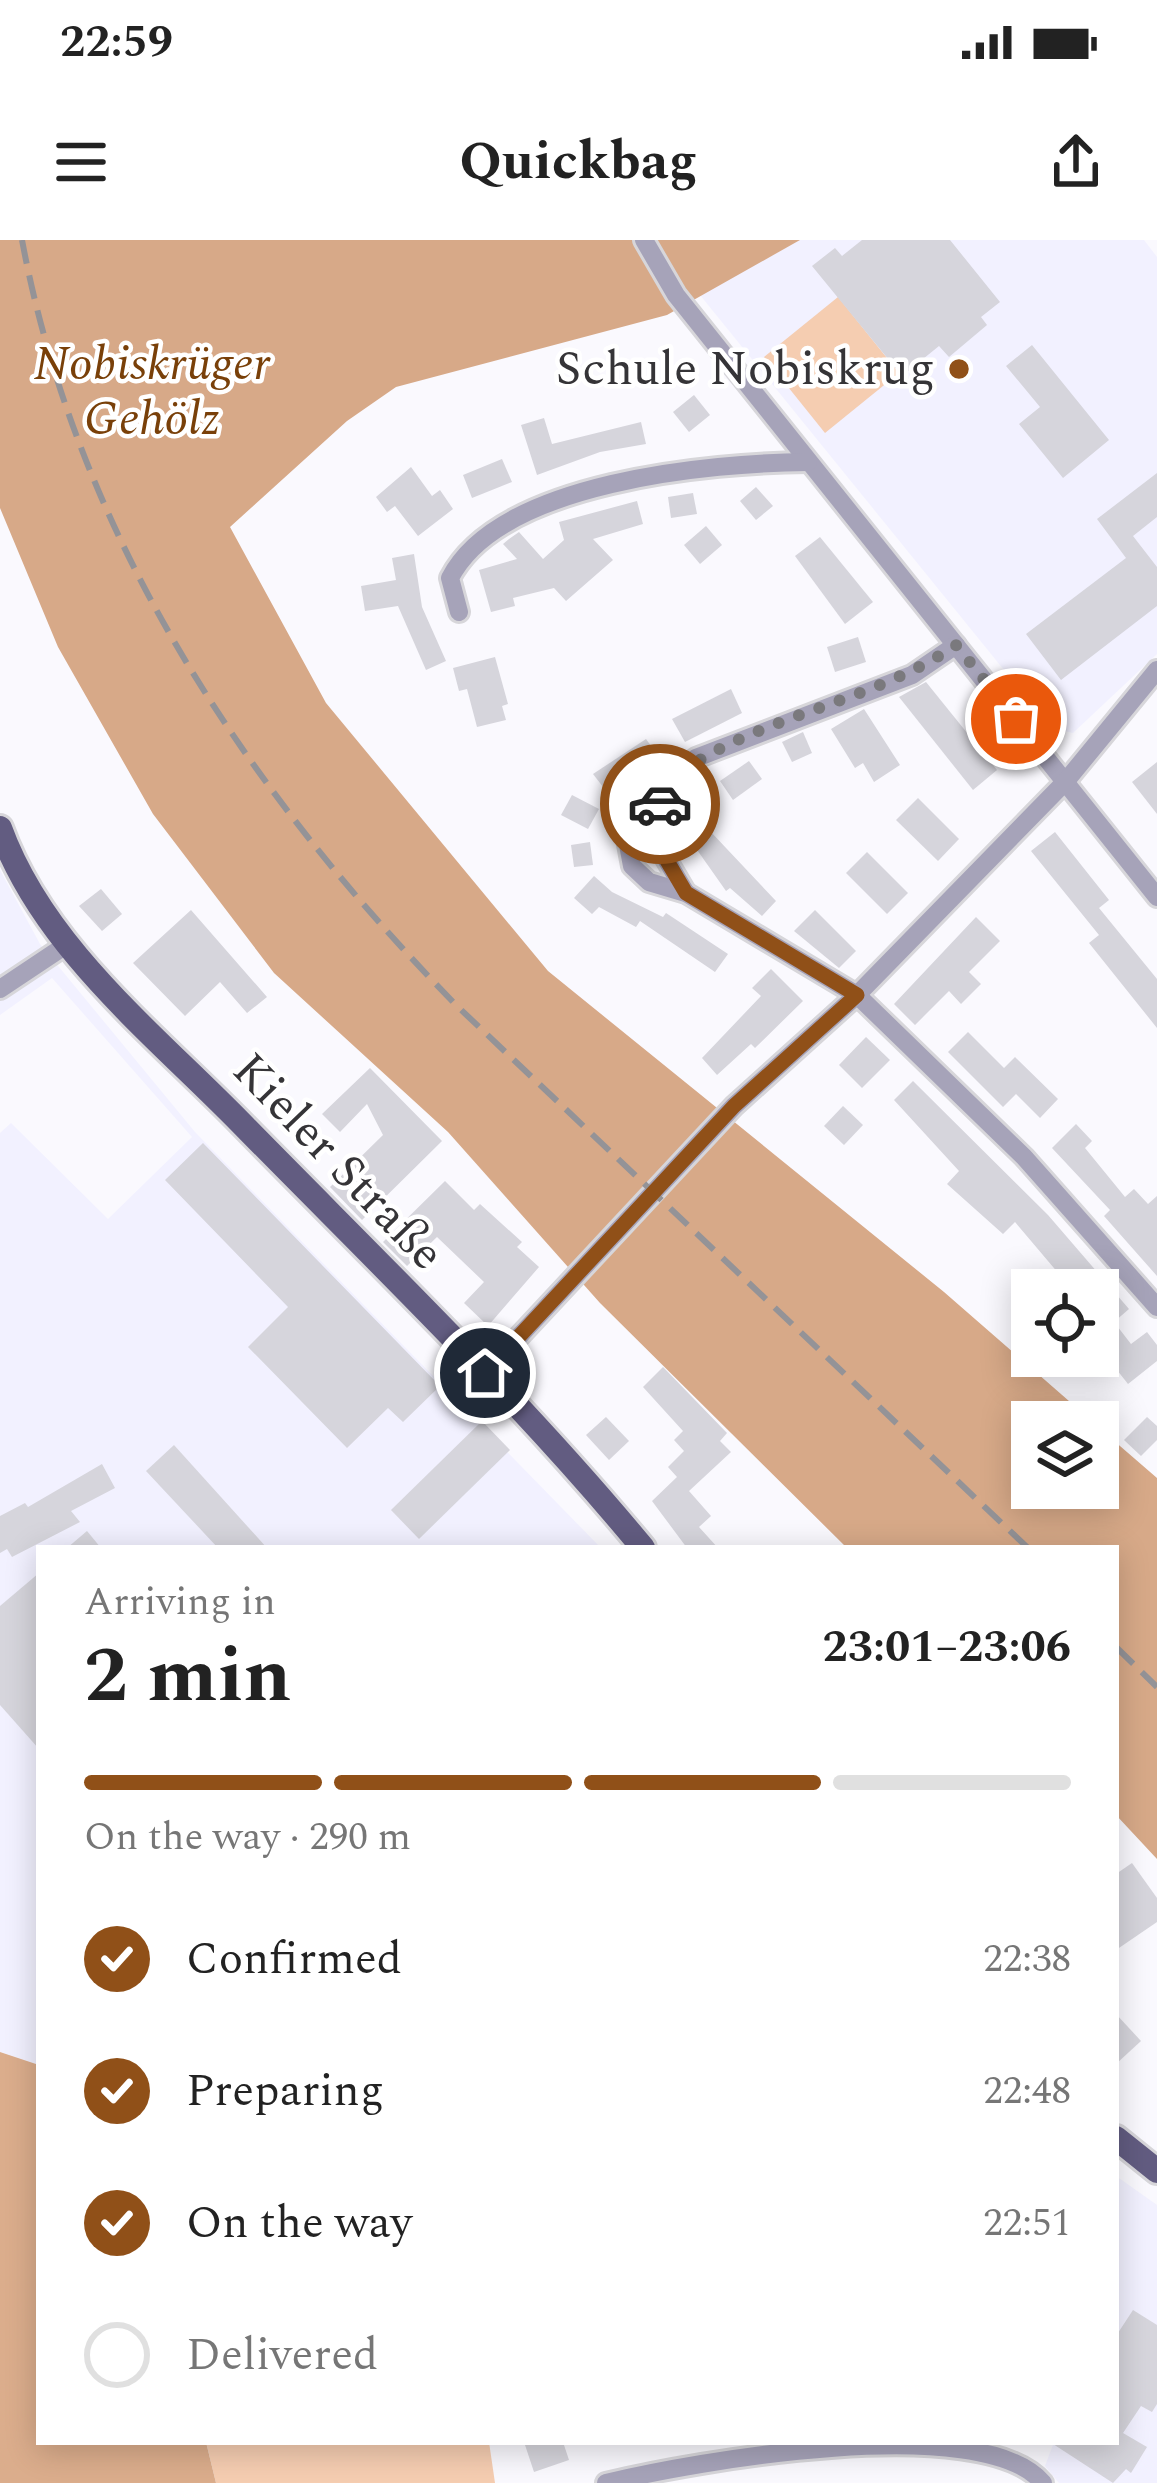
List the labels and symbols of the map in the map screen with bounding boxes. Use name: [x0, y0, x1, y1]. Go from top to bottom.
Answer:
park label: Nobiskrüger Gehölz: [34, 328, 271, 456]
place label: Schule Nobiskrug: [556, 333, 935, 406]
marker: Schule Nobiskrug: [946, 356, 972, 382]
pin: [965, 668, 1067, 770]
courier: [600, 744, 720, 864]
street label: Kieler Straße: [215, 1036, 461, 1288]
pin: [434, 1322, 536, 1424]

